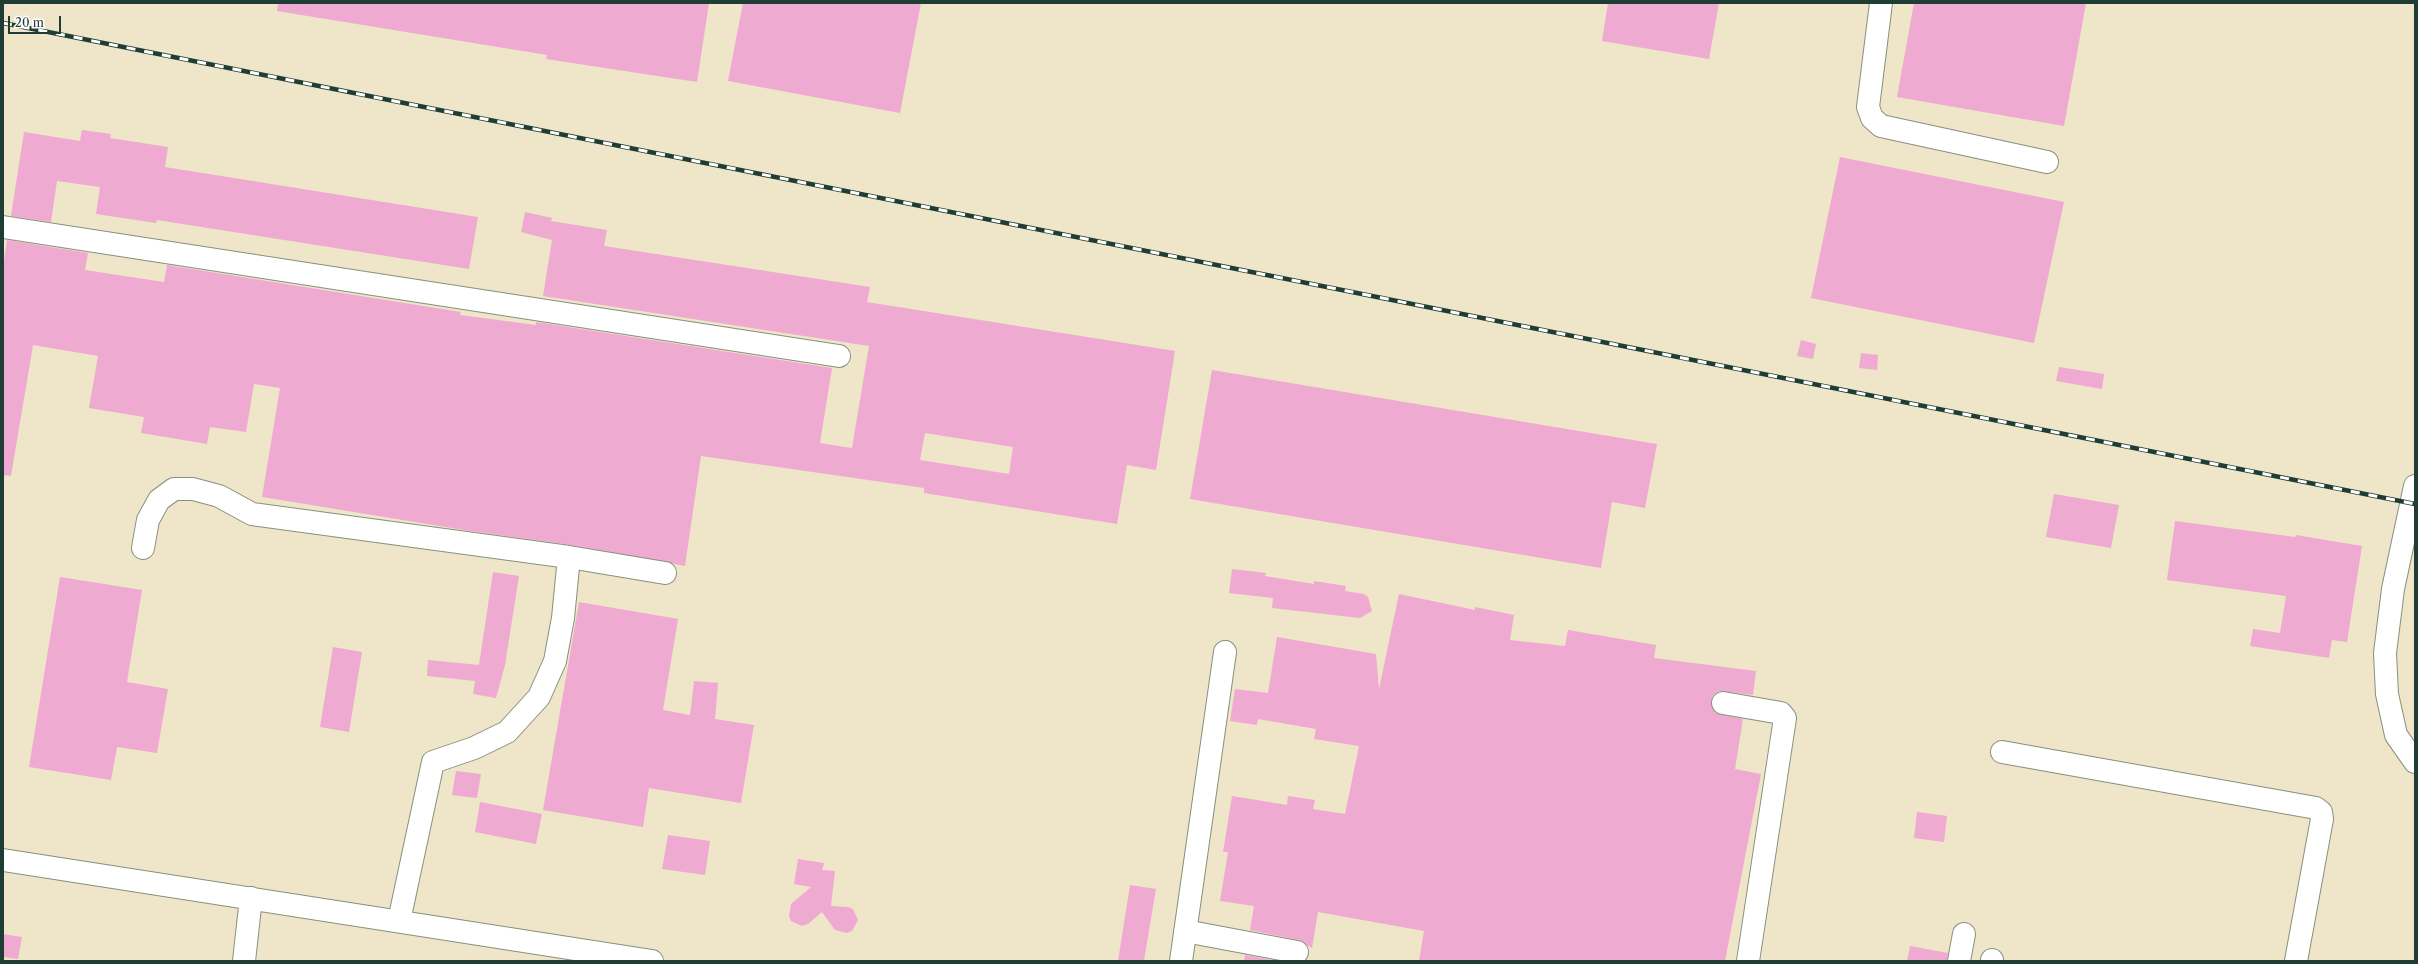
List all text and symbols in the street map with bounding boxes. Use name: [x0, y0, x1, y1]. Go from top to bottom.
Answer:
scale bar: [10, 8, 63, 34]
text: 20 m: [15, 15, 44, 30]

